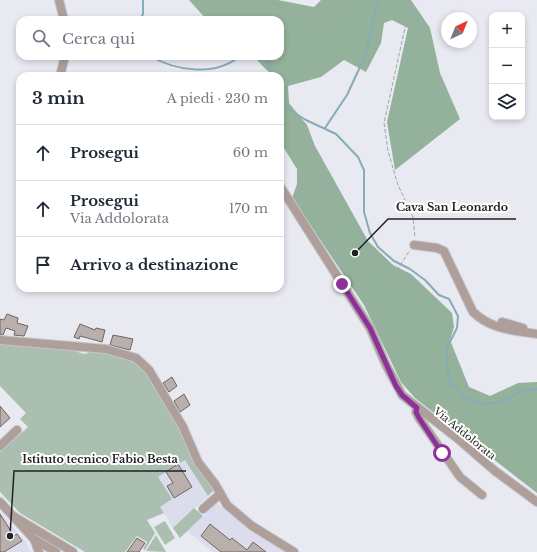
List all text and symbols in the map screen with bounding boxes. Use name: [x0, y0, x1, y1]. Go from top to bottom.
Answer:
north arrow: [441, 12, 477, 48]
map controls: [489, 12, 525, 120]
button: +: [489, 12, 525, 48]
search box: [16, 16, 284, 60]
icon: search: [30, 27, 52, 49]
text: Cerca qui: [62, 29, 135, 48]
button: −: [489, 48, 525, 84]
button: layers: [489, 84, 525, 120]
text: 3 min: [32, 88, 85, 109]
text: A piedi · 230 m: [167, 90, 268, 107]
icon: ahead: [32, 142, 54, 164]
text: Prosegui: [70, 143, 139, 162]
text: 60 m: [233, 144, 268, 161]
text: Prosegui: [70, 191, 139, 210]
callout: Cava San Leonardo: [388, 196, 516, 219]
icon: ahead: [32, 198, 54, 220]
text: 170 m: [229, 200, 268, 217]
text: Cava San Leonardo: [396, 200, 508, 214]
text: Via Addolorata: [70, 210, 169, 227]
icon: arrive: [32, 254, 54, 276]
text: Arrivo a destinazione: [70, 255, 238, 274]
route end: [333, 275, 351, 293]
street label: Via Addolorata: [430, 404, 499, 463]
route start: [433, 444, 451, 462]
callout: Istituto tecnico Fabio Besta: [14, 448, 186, 471]
text: Istituto tecnico Fabio Besta: [22, 452, 178, 466]

